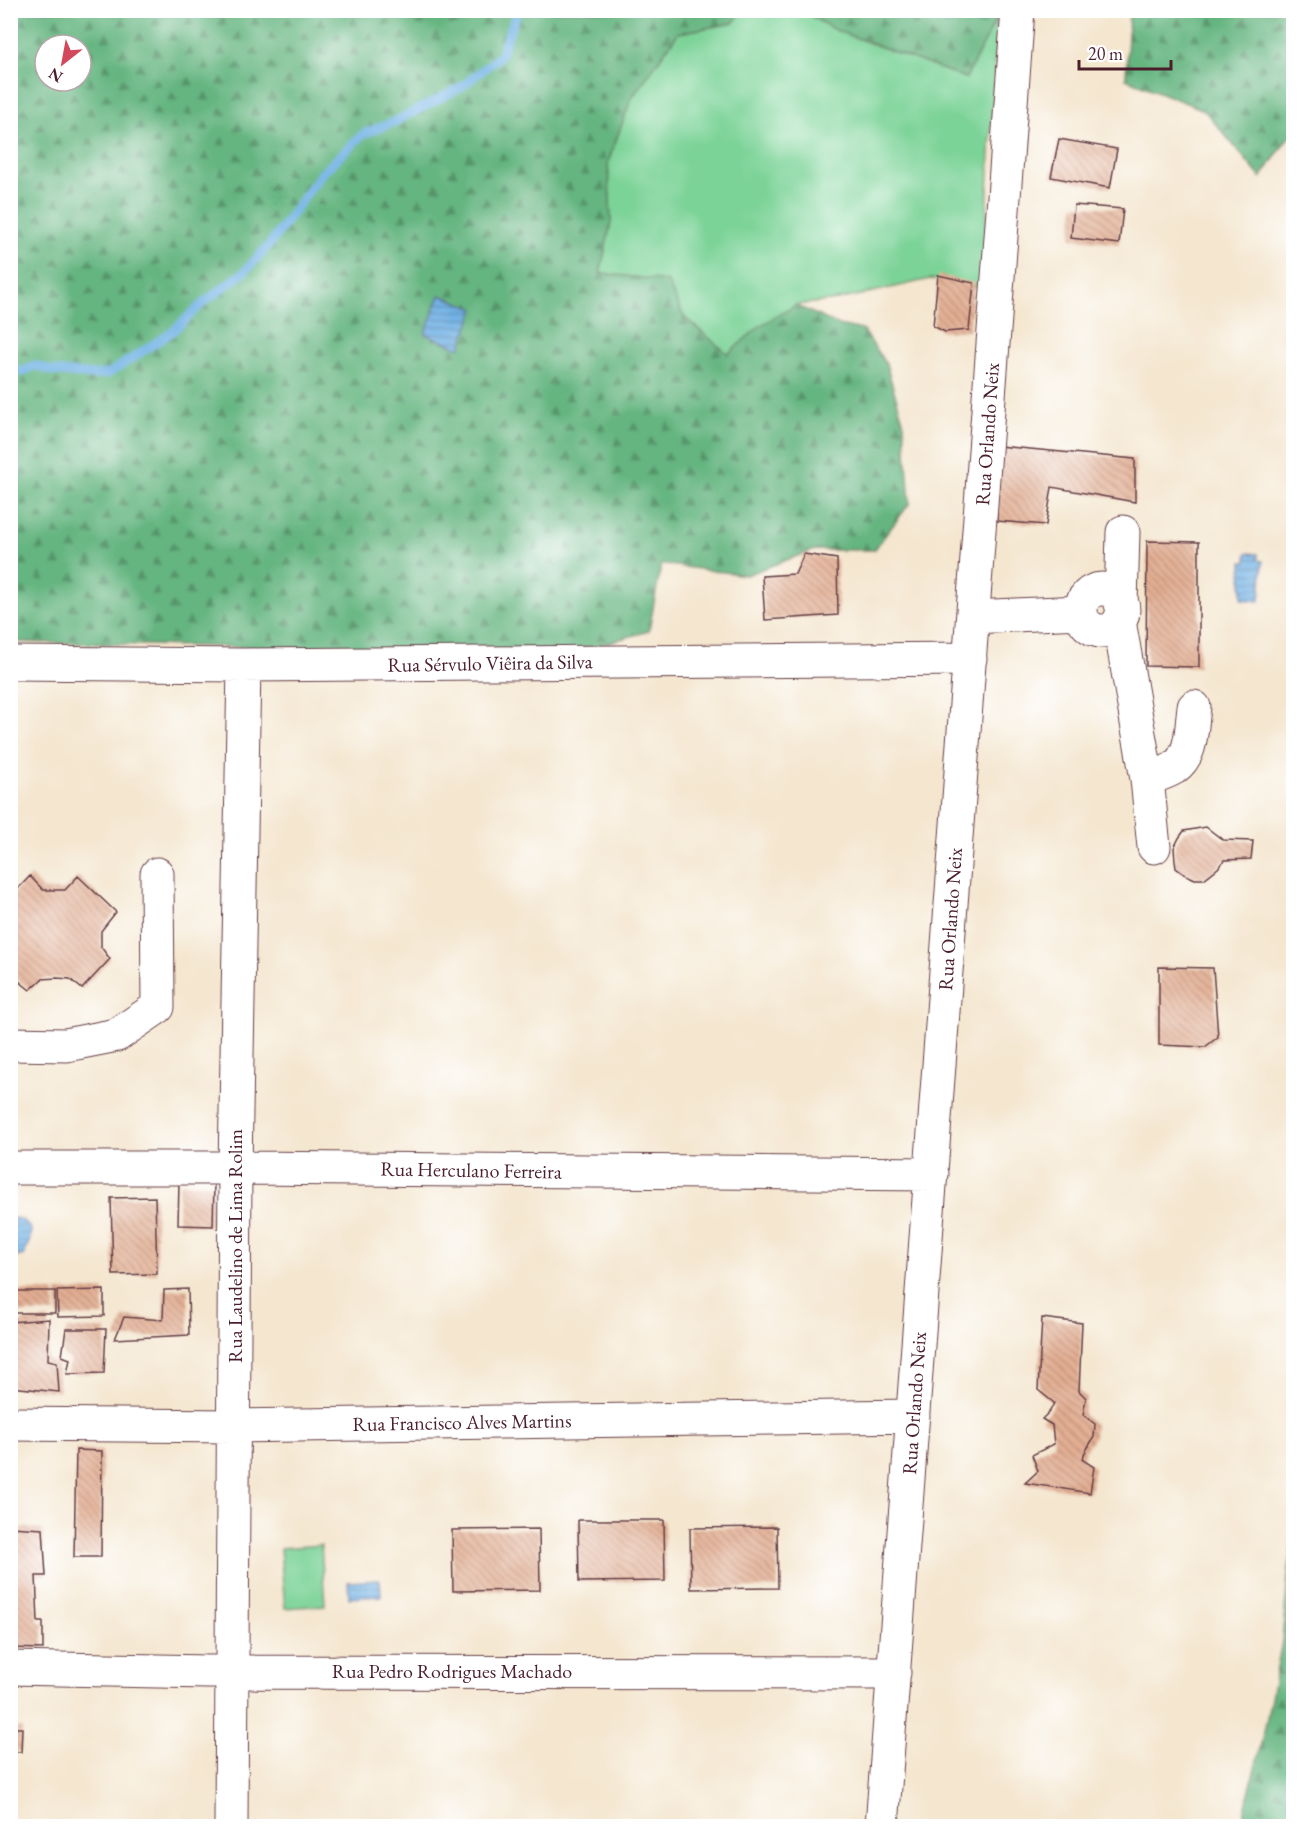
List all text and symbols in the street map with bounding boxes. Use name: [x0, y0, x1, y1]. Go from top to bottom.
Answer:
north arrow: [33, 33, 93, 93]
scale bar: [1079, 33, 1170, 71]
text: 20 m: [1088, 42, 1123, 65]
text: N: [45, 63, 66, 88]
street label: Rua Orlando Neix: [969, 361, 1005, 506]
street label: Rua Sérvulo Viêira da Silva: [387, 648, 593, 678]
street label: Rua Orlando Neix: [932, 846, 968, 991]
street label: Rua Laudelino de Lima Rolim: [222, 1128, 248, 1363]
street label: Rua Herculano Ferreira: [380, 1155, 562, 1185]
street label: Rua Orlando Neix: [896, 1330, 932, 1475]
street label: Rua Francisco Alves Martins: [352, 1407, 572, 1437]
street label: Rua Pedro Rodrigues Machado: [332, 1658, 572, 1684]

